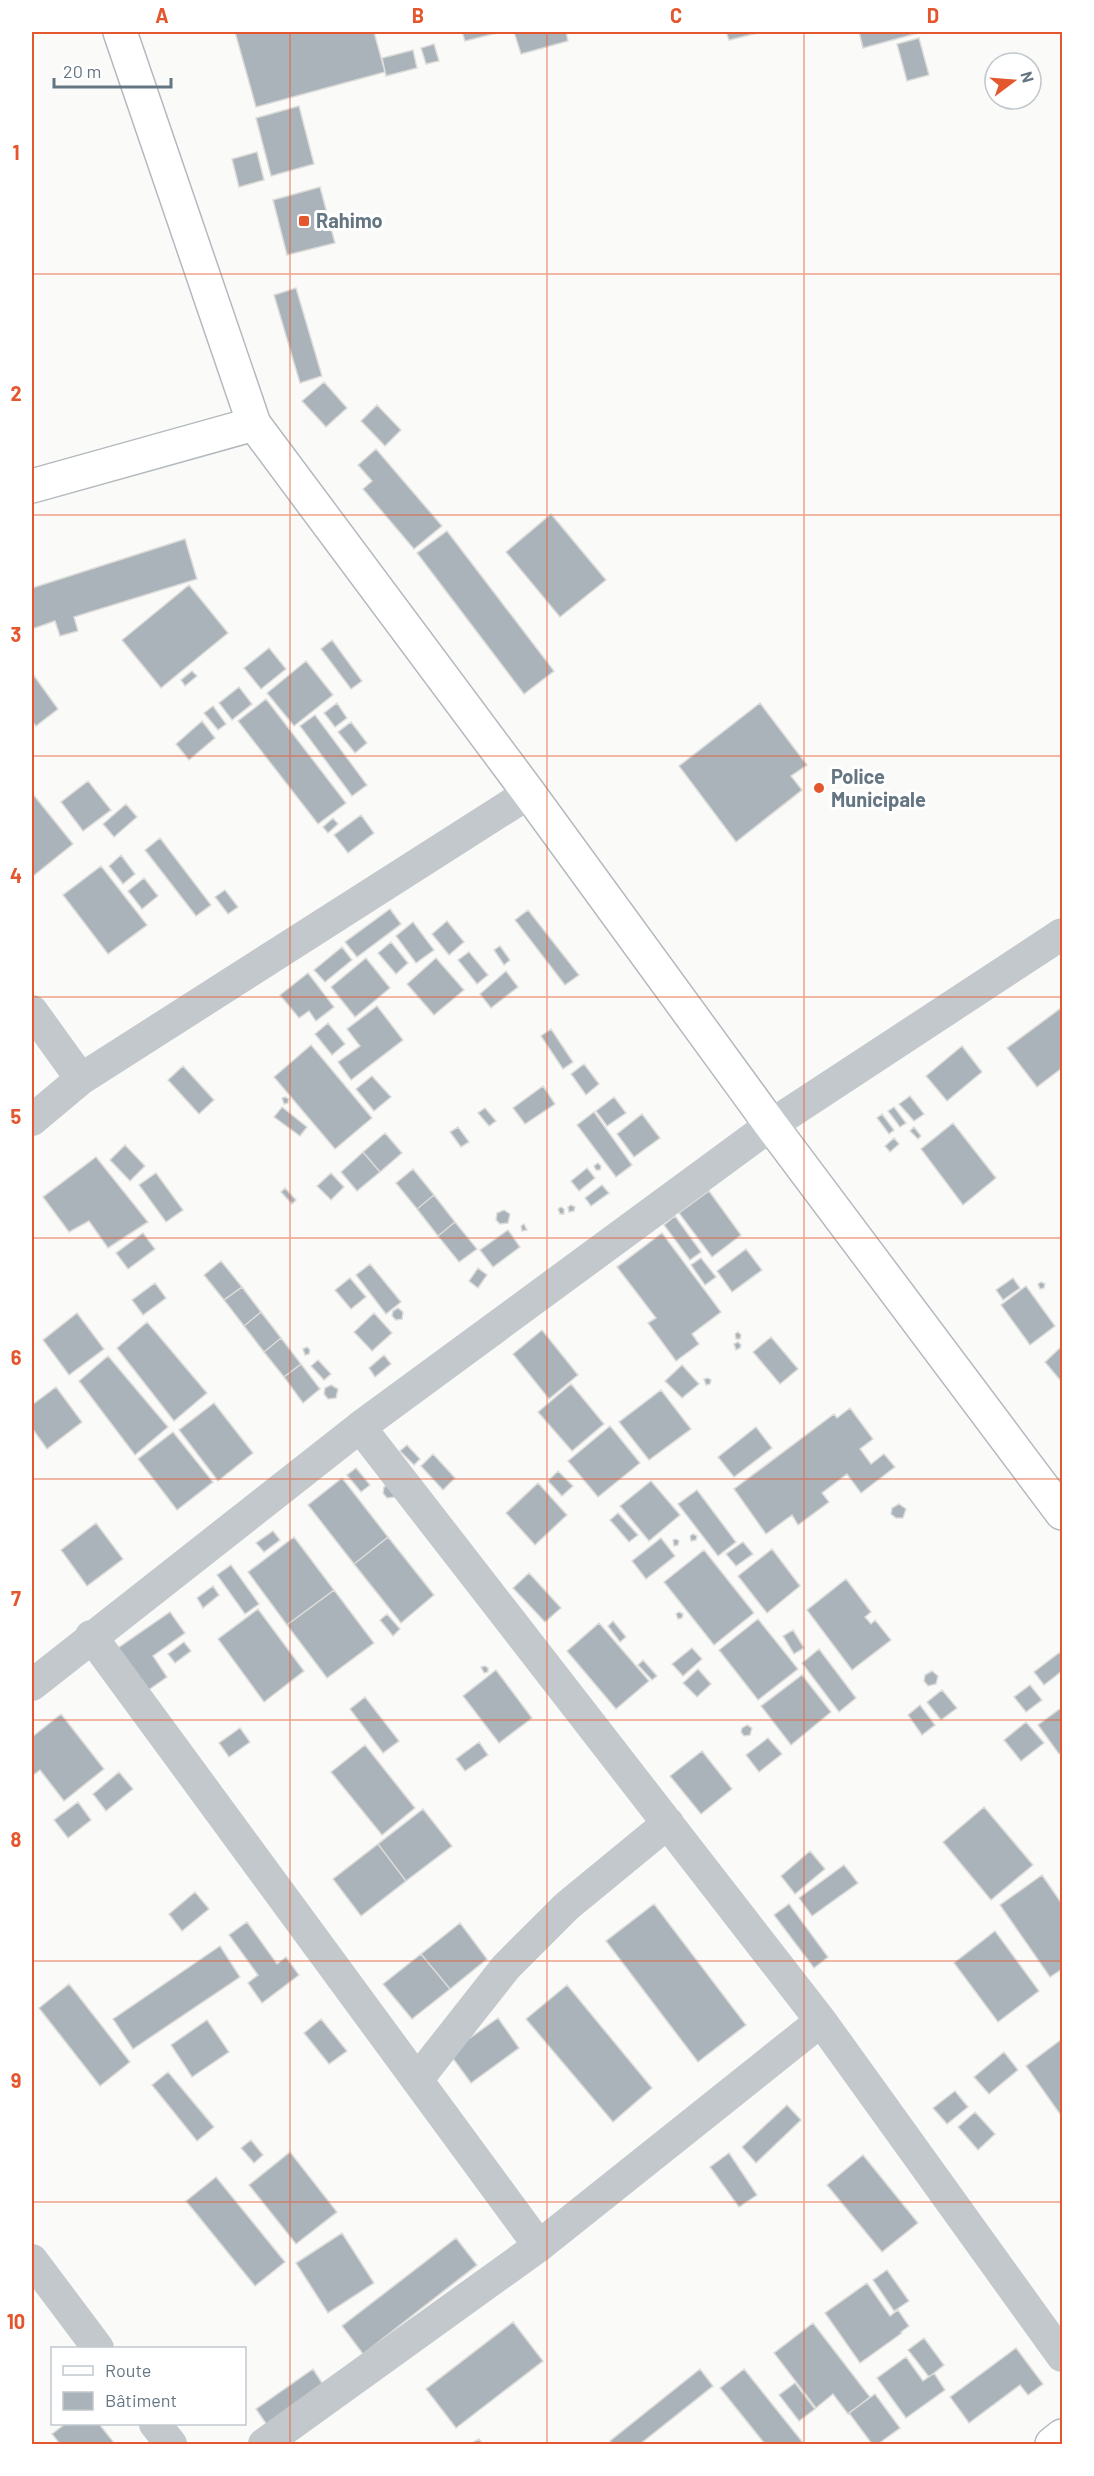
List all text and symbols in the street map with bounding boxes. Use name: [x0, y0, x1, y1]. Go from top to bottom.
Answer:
text: A: [155, 3, 169, 27]
text: B: [412, 3, 424, 27]
text: C: [670, 3, 682, 27]
text: D: [927, 3, 939, 27]
scale bar: [54, 51, 171, 89]
north arrow: [983, 51, 1043, 111]
text: 20 m: [63, 60, 101, 82]
text: N: [1017, 69, 1038, 84]
text: 1: [12, 140, 20, 164]
place label: Rahimo: [316, 208, 383, 232]
marker: Rahimo: [297, 214, 311, 228]
text: 2: [10, 381, 22, 405]
text: 3: [11, 622, 21, 646]
place label: Police Municipale: [831, 764, 926, 811]
marker: Police Municipale: [812, 781, 826, 795]
text: 4: [10, 863, 22, 887]
text: 5: [11, 1104, 22, 1128]
text: 6: [11, 1345, 22, 1369]
text: 7: [11, 1586, 21, 1610]
text: 8: [11, 1827, 22, 1851]
text: 9: [11, 2068, 21, 2092]
text: 10: [7, 2309, 25, 2333]
legend: [51, 2347, 246, 2425]
text: Route: [105, 2359, 151, 2381]
text: Bâtiment: [105, 2389, 177, 2411]

